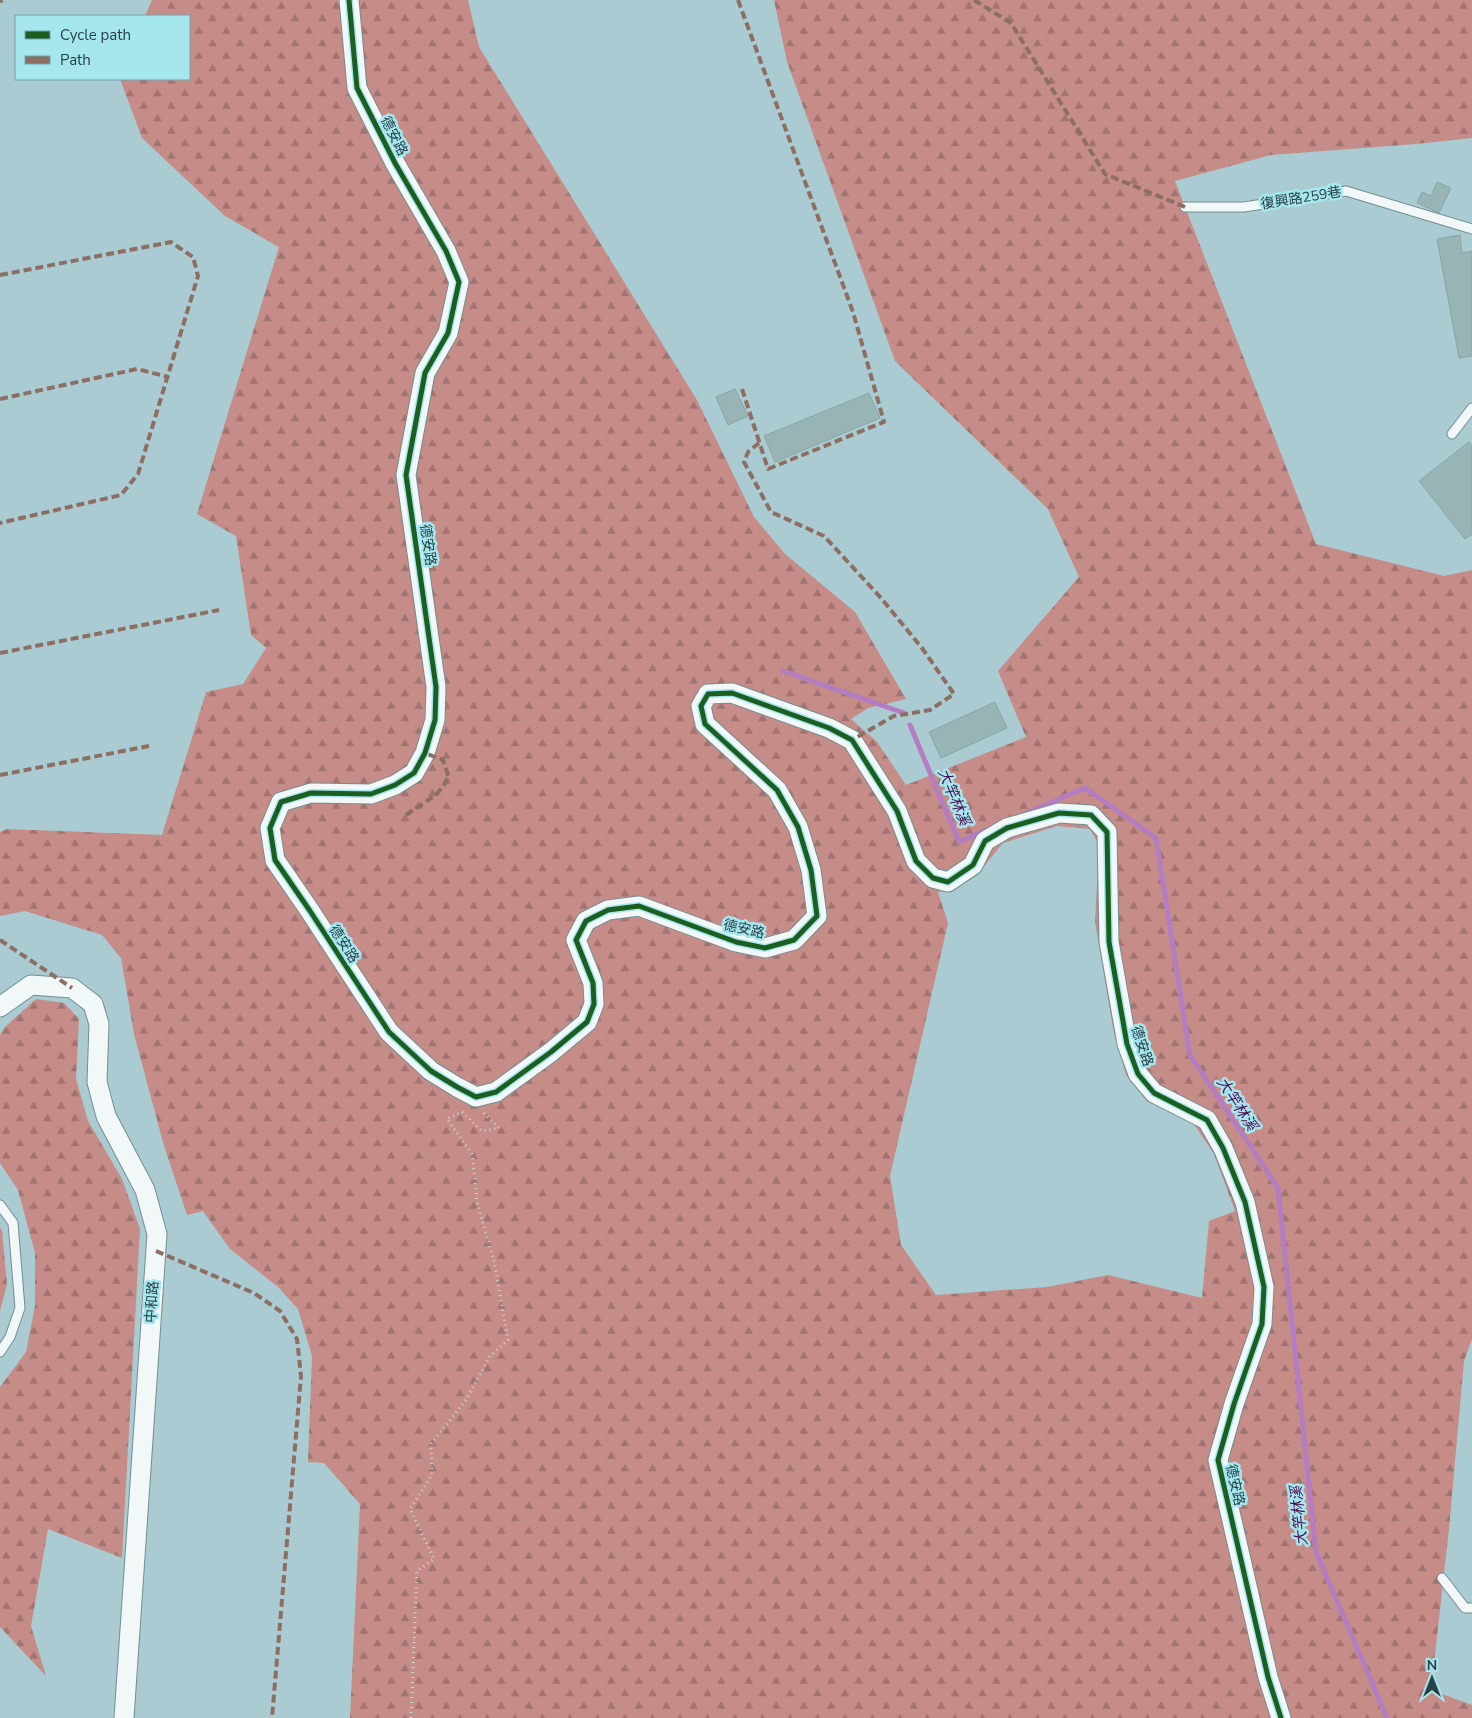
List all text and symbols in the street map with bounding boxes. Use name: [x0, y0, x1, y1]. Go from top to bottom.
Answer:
legend: [15, 15, 190, 80]
text: Cycle path: [60, 25, 131, 45]
text: Path: [60, 50, 91, 70]
street label: 德安路: [376, 113, 412, 159]
street label: 復興路259巷: [1259, 182, 1343, 214]
street label: 德安路: [416, 523, 440, 567]
water label: 大竿林溪: [933, 765, 976, 830]
street label: 德安路: [721, 915, 767, 943]
street label: 德安路: [325, 921, 363, 967]
street label: 德安路: [1126, 1023, 1158, 1069]
water label: 大竿林溪: [1212, 1073, 1263, 1136]
street label: 中和路: [141, 1280, 163, 1324]
street label: 德安路: [1221, 1462, 1249, 1508]
water label: 大竿林溪: [1286, 1483, 1312, 1547]
north arrow: [1407, 1653, 1457, 1703]
text: N: [1427, 1656, 1437, 1675]

